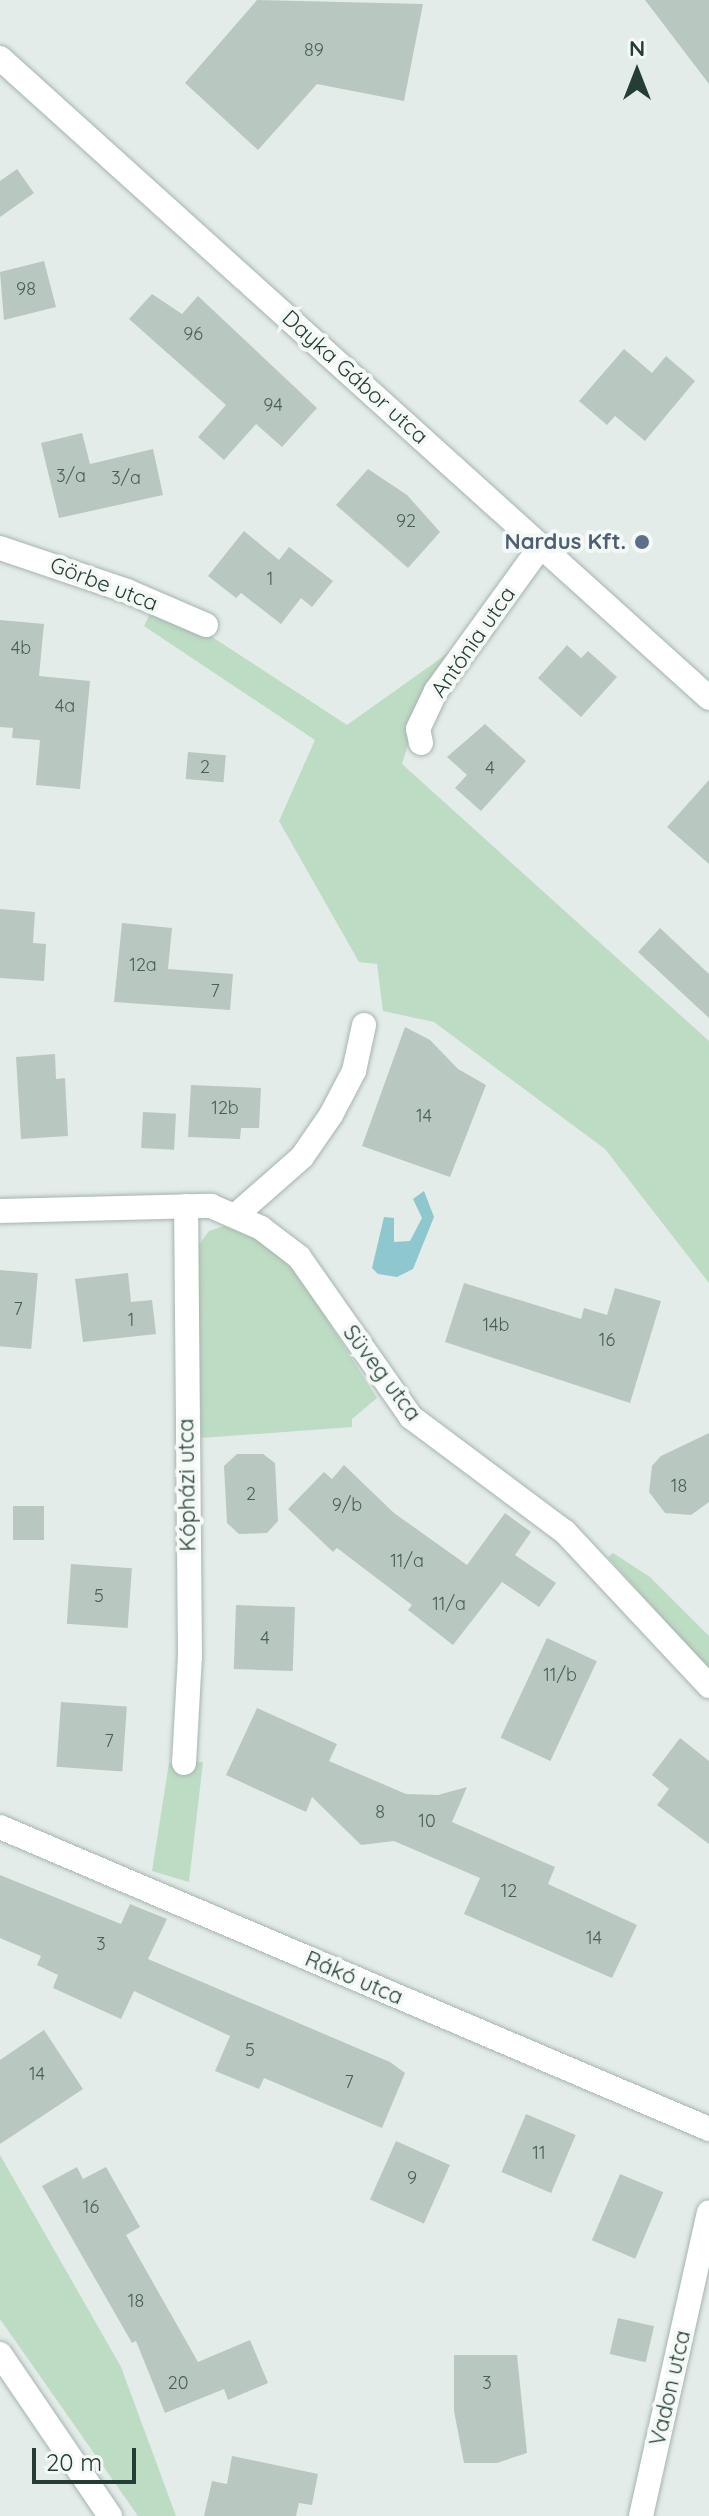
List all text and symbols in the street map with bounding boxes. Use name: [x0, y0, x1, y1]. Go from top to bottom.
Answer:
north arrow: [597, 32, 677, 112]
text: N: [629, 34, 645, 62]
house number: 89: [304, 39, 324, 61]
house number: 98: [16, 278, 36, 300]
street label: Dayka Gábor utca: [277, 305, 433, 449]
house number: 96: [183, 323, 203, 345]
house number: 94: [263, 394, 283, 416]
house number: 3/a: [56, 465, 86, 487]
house number: 3/a: [111, 467, 141, 489]
house number: 92: [396, 510, 416, 532]
place label: Nardus Kft.: [505, 529, 626, 555]
marker: Nardus Kft.: [633, 533, 651, 551]
street label: Görbe utca: [46, 551, 162, 617]
house number: 1: [267, 568, 273, 590]
street label: Antónia utca: [425, 582, 521, 702]
house number: 4b: [11, 637, 31, 659]
house number: 4a: [55, 695, 75, 717]
house number: 2: [200, 756, 210, 778]
house number: 4: [485, 757, 495, 779]
house number: 12a: [129, 954, 157, 976]
house number: 7: [210, 980, 220, 1002]
house number: 12b: [211, 1097, 239, 1119]
house number: 14: [416, 1105, 432, 1127]
house number: 7: [13, 1298, 23, 1320]
house number: 1: [128, 1309, 134, 1331]
house number: 14b: [483, 1314, 509, 1336]
street label: Süveg utca: [337, 1320, 427, 1426]
house number: 16: [599, 1329, 615, 1351]
street label: Kópházi utca: [173, 1418, 201, 1552]
house number: 18: [671, 1475, 687, 1497]
house number: 2: [246, 1483, 256, 1505]
house number: 9/b: [332, 1494, 362, 1516]
house number: 11/a: [390, 1550, 424, 1572]
house number: 5: [94, 1585, 104, 1607]
house number: 11/a: [432, 1593, 466, 1615]
house number: 4: [260, 1627, 270, 1649]
house number: 11/b: [543, 1664, 577, 1686]
house number: 7: [104, 1730, 114, 1752]
house number: 8: [375, 1801, 385, 1823]
house number: 10: [418, 1810, 436, 1832]
house number: 12: [501, 1880, 517, 1902]
house number: 14: [586, 1927, 602, 1949]
house number: 3: [96, 1933, 106, 1955]
street label: Rákó utca: [301, 1946, 407, 2010]
house number: 5: [245, 2039, 255, 2061]
house number: 14: [29, 2063, 45, 2085]
house number: 7: [344, 2071, 354, 2093]
house number: 11: [532, 2142, 546, 2164]
house number: 9: [407, 2167, 417, 2189]
house number: 16: [83, 2196, 99, 2218]
house number: 18: [128, 2290, 144, 2312]
street label: Vadon utca: [644, 2328, 696, 2448]
house number: 20: [168, 2372, 188, 2394]
house number: 3: [482, 2372, 492, 2394]
scale bar: [36, 2432, 140, 2482]
text: 20 m: [46, 2447, 102, 2477]

